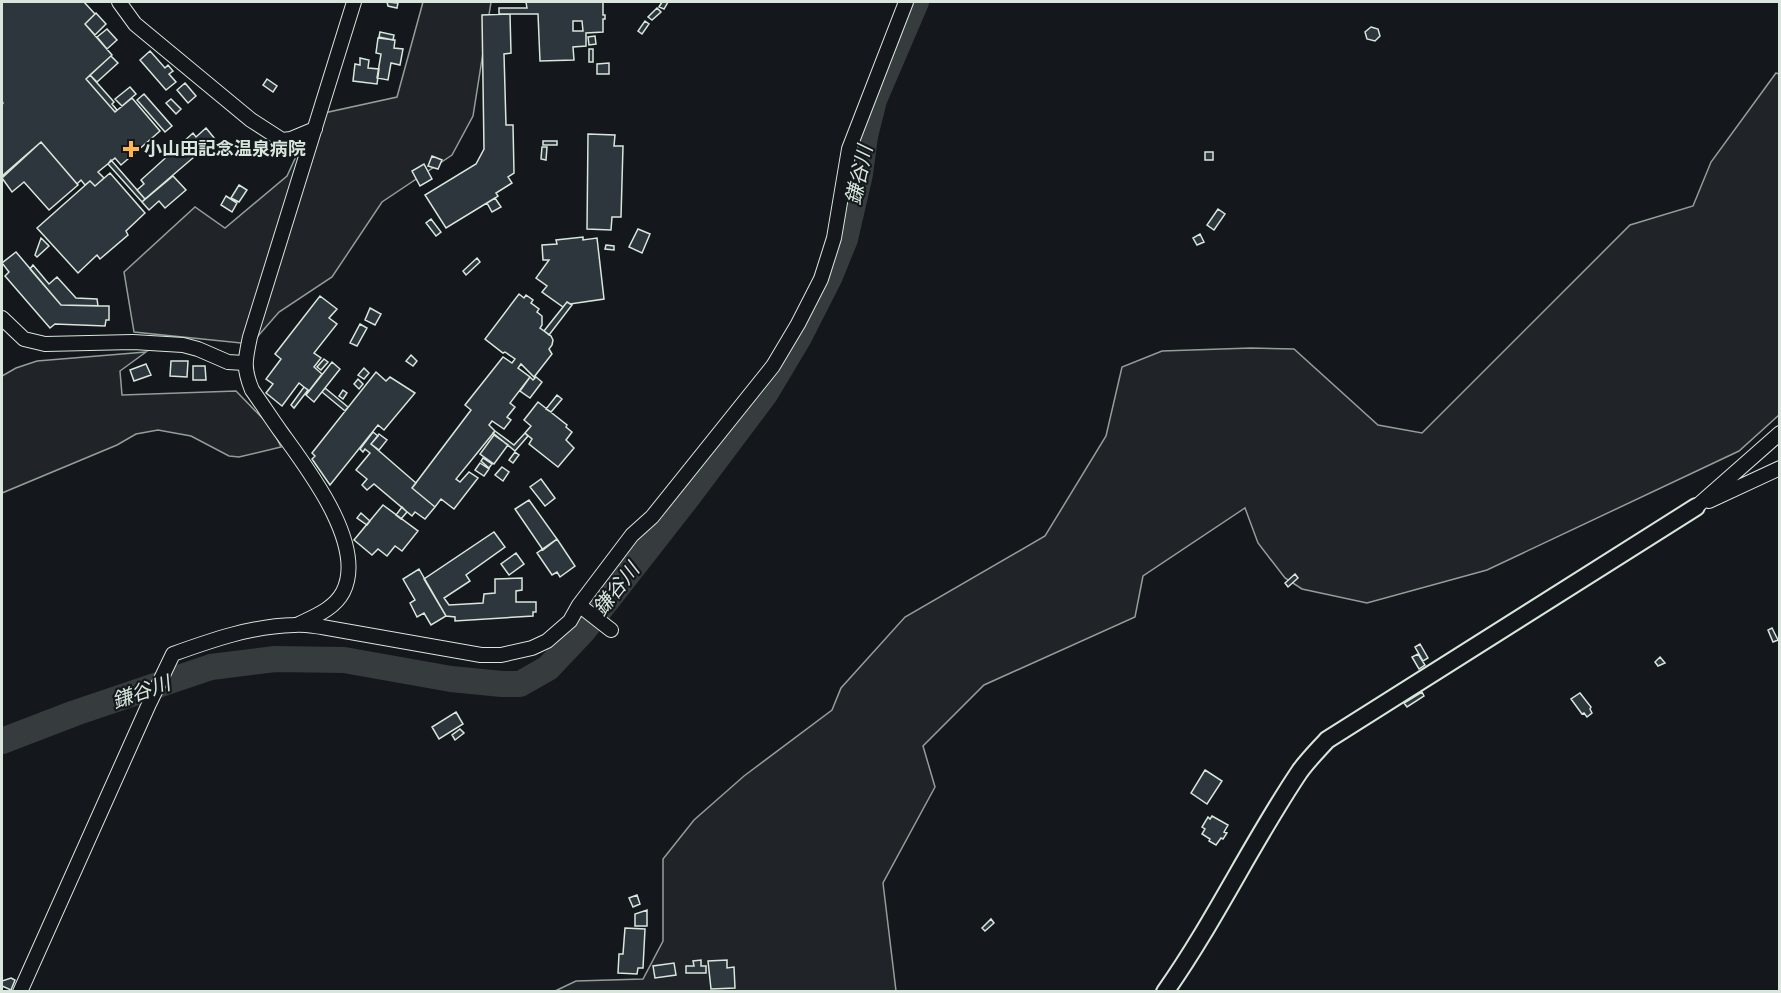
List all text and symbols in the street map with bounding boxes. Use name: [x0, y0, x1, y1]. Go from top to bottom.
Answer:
place label: 小山田記念温泉病院: [144, 137, 306, 161]
marker: 小山田記念温泉病院: [122, 140, 140, 158]
water label: 鎌谷川: [840, 141, 878, 207]
water label: 鎌谷川: [587, 556, 646, 621]
water label: 鎌谷川: [108, 669, 175, 714]

